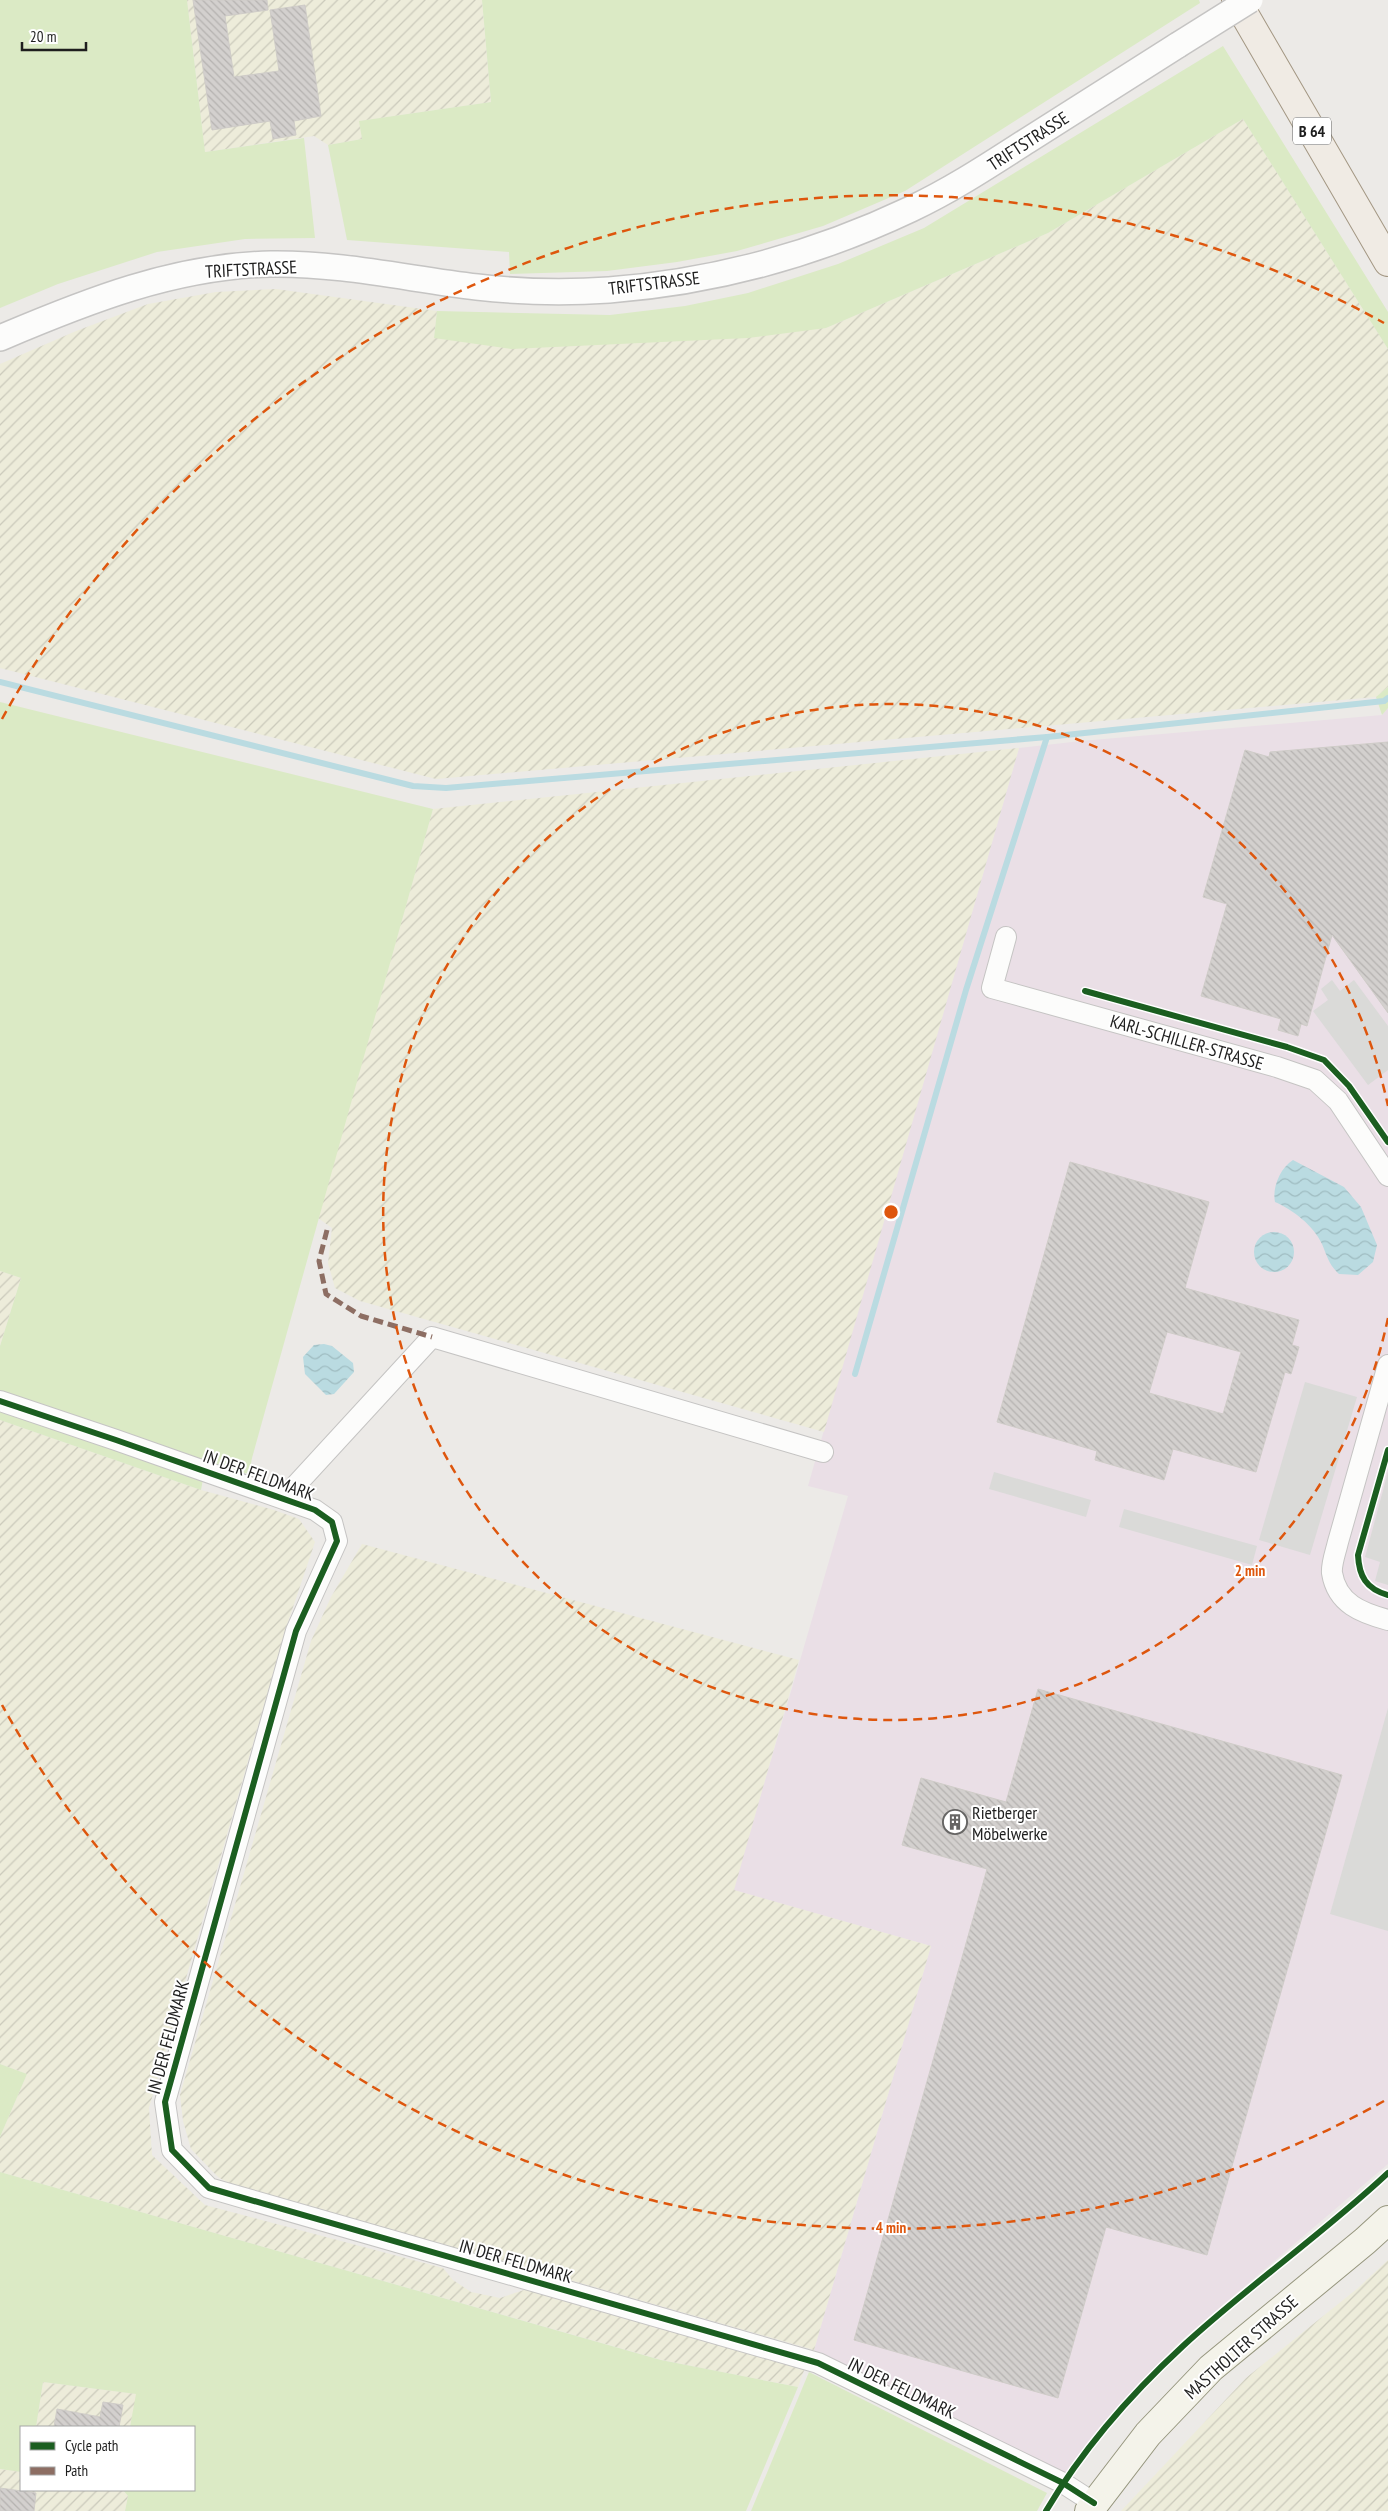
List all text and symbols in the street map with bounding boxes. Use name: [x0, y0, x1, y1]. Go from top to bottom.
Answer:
scale bar: [22, 20, 86, 52]
text: 20 m: [30, 27, 56, 46]
street label: TRIFTSTRASSE: [983, 106, 1073, 176]
road number: B 64: [1293, 118, 1331, 144]
street label: TRIFTSTRASSE: [204, 255, 298, 283]
street label: TRIFTSTRASSE: [607, 266, 701, 300]
street label: KARL-SCHILLER-STRASSE: [1108, 1009, 1266, 1075]
centre of rings: [882, 1203, 900, 1221]
street label: IN DER FELDMARK: [200, 1444, 318, 1506]
text: 2 min: [1235, 1561, 1265, 1580]
place label: Rietberger Möbelwerke: [972, 1801, 1048, 1845]
building icon: Rietberger Möbelwerke: [942, 1809, 968, 1835]
street label: IN DER FELDMARK: [142, 1977, 194, 2096]
text: 4 min: [876, 2218, 906, 2237]
street label: IN DER FELDMARK: [457, 2234, 575, 2288]
street label: MASTHOLTER STRASSE: [1180, 2290, 1302, 2404]
street label: IN DER FELDMARK: [844, 2352, 960, 2424]
legend: [20, 2426, 195, 2491]
text: Cycle path: [65, 2436, 118, 2455]
text: Path: [65, 2461, 88, 2480]

